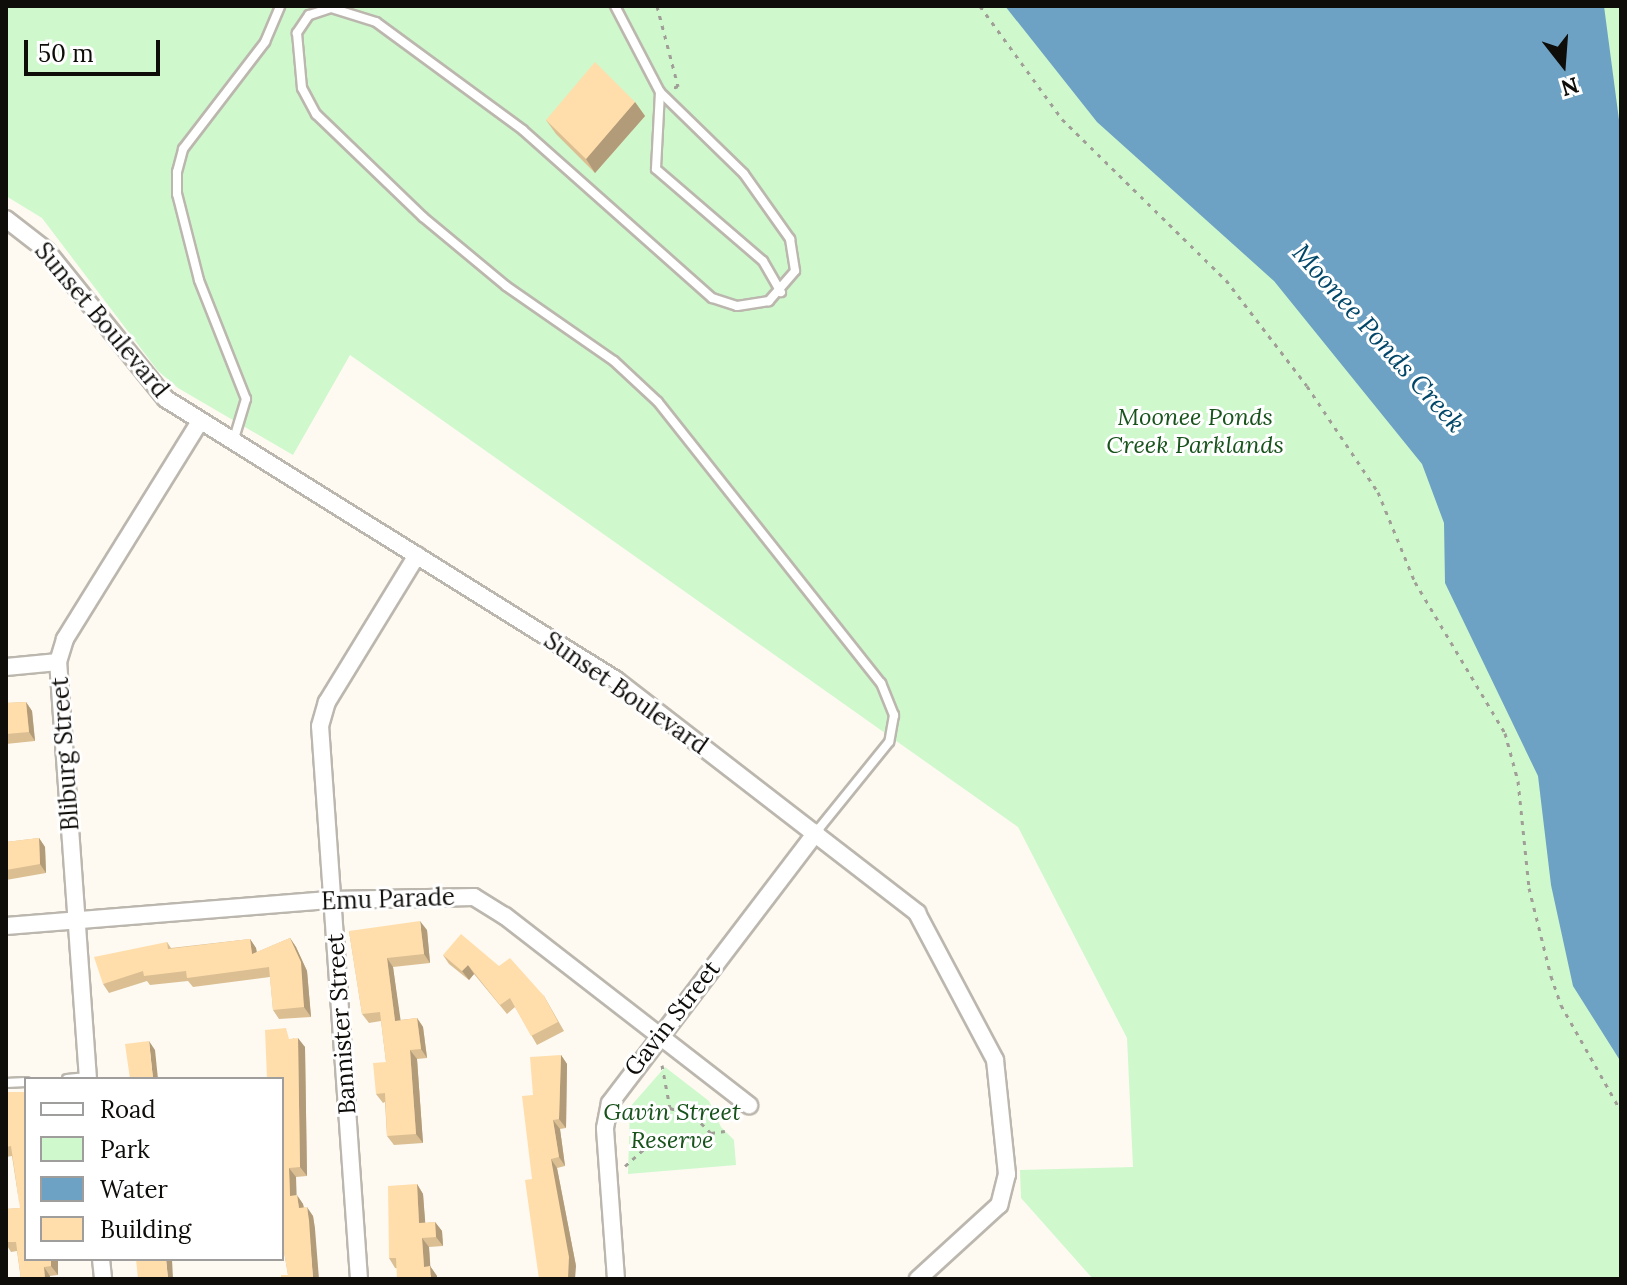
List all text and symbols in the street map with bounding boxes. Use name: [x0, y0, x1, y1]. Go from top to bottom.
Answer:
scale bar: [28, 24, 164, 74]
north arrow: [1523, 24, 1603, 104]
text: 50 m: [38, 38, 94, 69]
text: N: [1558, 71, 1582, 103]
street label: Sunset Boulevard: [29, 237, 175, 403]
water label: Moonee Ponds Creek: [1286, 237, 1472, 439]
park label: Moonee Ponds Creek Parklands: [1106, 403, 1284, 459]
street label: Sunset Boulevard: [539, 626, 713, 760]
street label: Bliburg Street: [45, 676, 85, 832]
street label: Emu Parade: [321, 882, 455, 916]
street label: Bannister Street: [320, 933, 362, 1115]
street label: Gavin Street: [618, 955, 726, 1081]
legend: [24, 1077, 284, 1261]
text: Road: [100, 1094, 156, 1125]
park label: Gavin Street Reserve: [603, 1098, 741, 1154]
text: Park: [100, 1134, 150, 1165]
text: Water: [100, 1174, 168, 1205]
text: Building: [100, 1214, 191, 1245]

